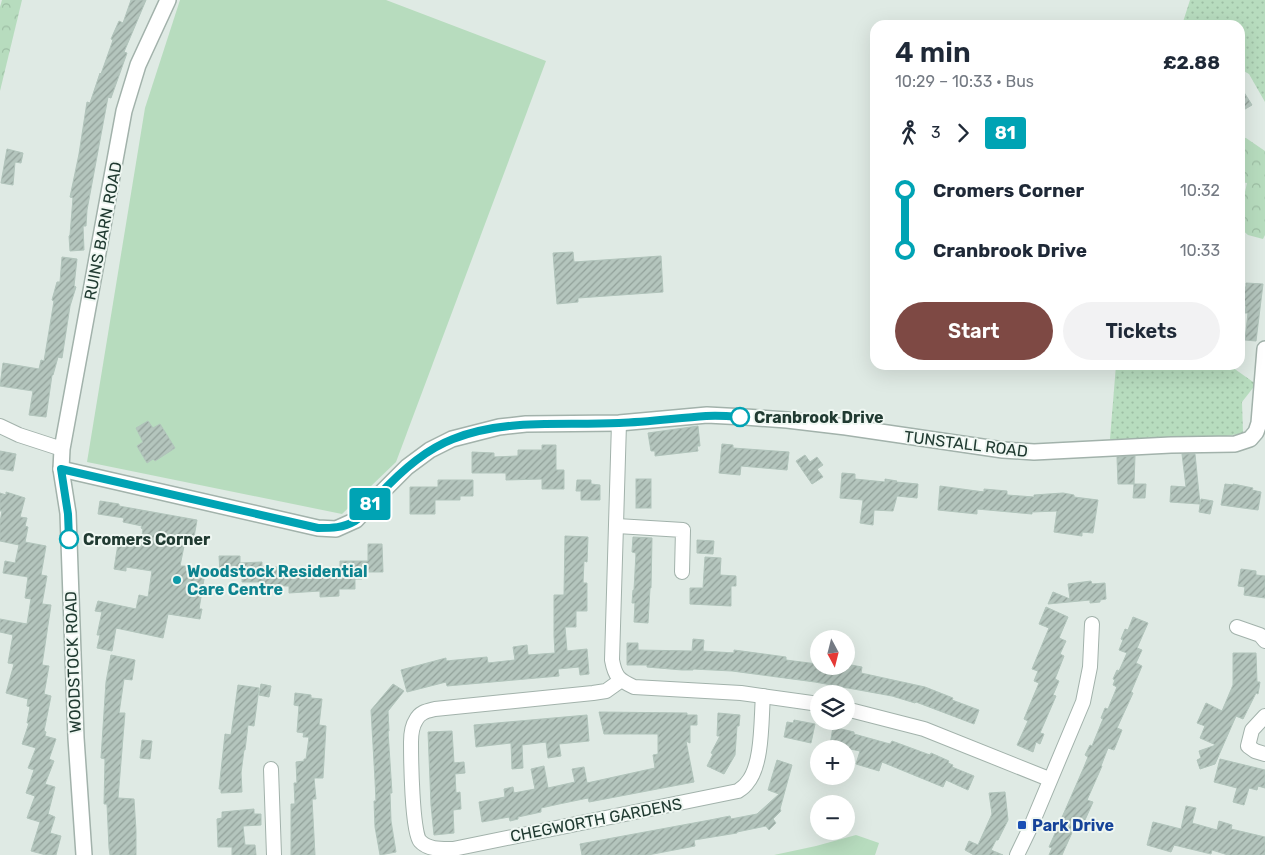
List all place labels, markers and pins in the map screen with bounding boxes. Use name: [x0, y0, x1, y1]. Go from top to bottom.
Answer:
marker: Cranbrook Drive: [730, 407, 750, 427]
place label: Cranbrook Drive: [754, 408, 884, 427]
marker: Cromers Corner: [59, 529, 79, 549]
place label: Cromers Corner: [83, 530, 211, 549]
place label: Woodstock Residential Care Centre: [187, 562, 368, 599]
marker: Woodstock Residential Care Centre: [171, 574, 183, 586]
place label: Park Drive: [1032, 816, 1114, 835]
marker: Park Drive: [1016, 819, 1028, 831]

